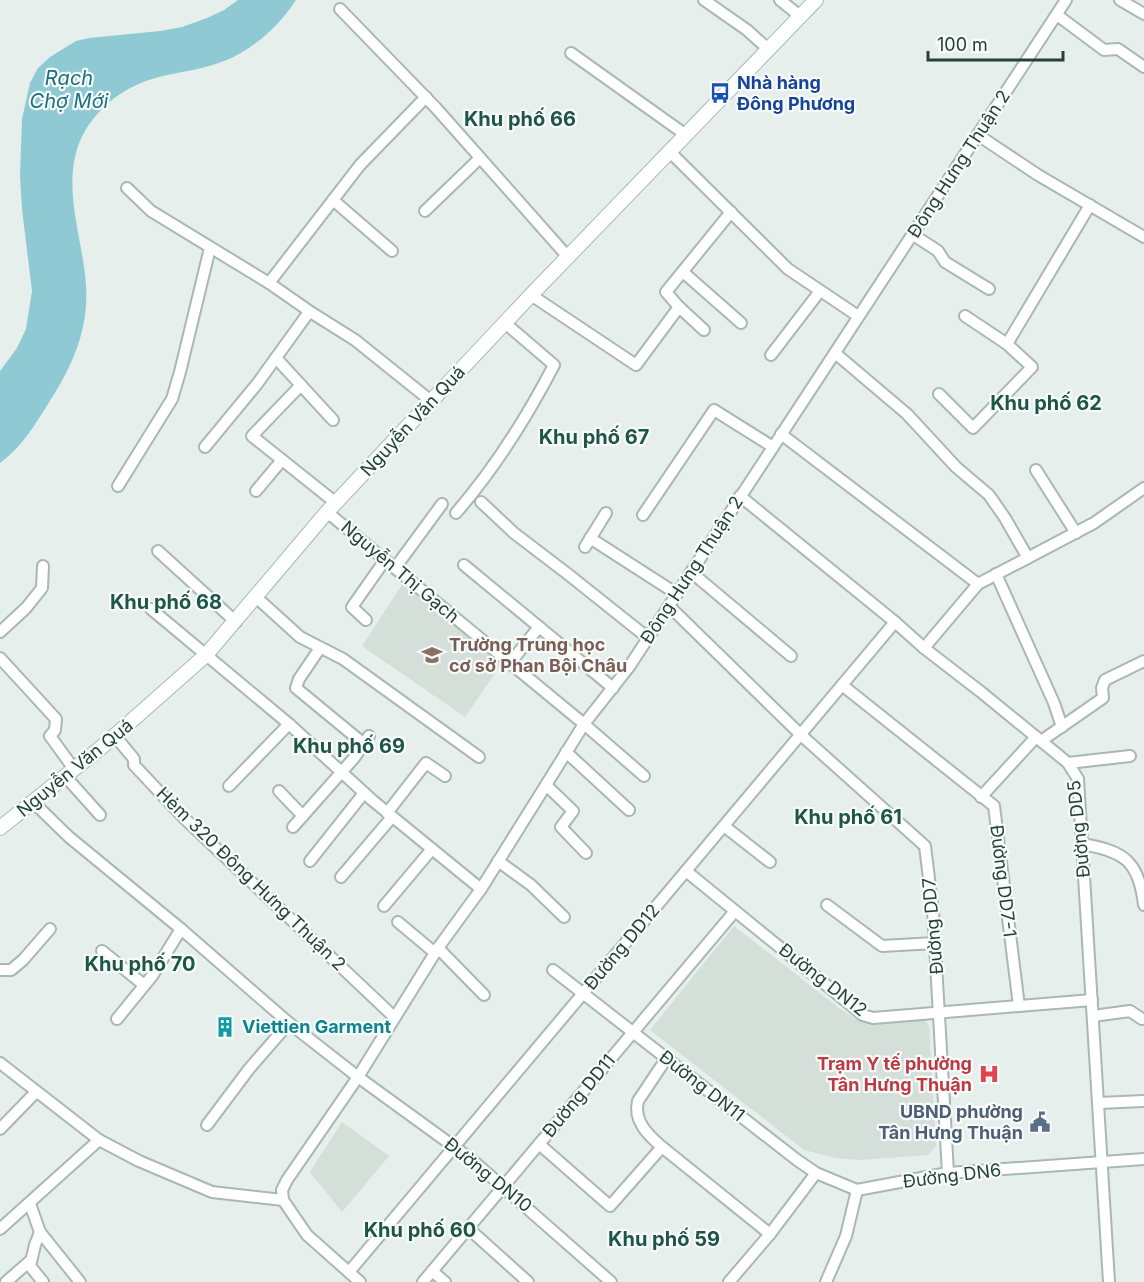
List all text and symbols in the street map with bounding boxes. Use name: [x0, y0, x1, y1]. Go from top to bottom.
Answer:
scale bar: [928, 24, 1063, 62]
text: 100 m: [937, 34, 988, 55]
water label: Rạch Chợ Mới: [30, 66, 110, 113]
place label: Nhà hàng Đông Phương: [737, 72, 855, 114]
bus stop icon: Nhà hàng Đông Phương: [708, 81, 732, 105]
street label: Đông Hưng Thuận 2: [903, 86, 1014, 241]
district label: Khu phố 66: [464, 107, 576, 131]
street label: Nguyễn Văn Quá: [356, 361, 469, 480]
district label: Khu phố 62: [990, 391, 1102, 415]
district label: Khu phố 67: [539, 425, 649, 449]
street label: Đông Hưng Thuận 2: [636, 492, 747, 647]
street label: Nguyễn Thị Gạch: [337, 516, 464, 627]
district label: Khu phố 68: [110, 590, 222, 614]
place label: Trường Trung học cơ sở Phan Bội Châu: [449, 634, 627, 676]
school or university icon: Trường Trung học cơ sở Phan Bội Châu: [420, 643, 444, 667]
street label: Nguyễn Văn Quá: [12, 714, 137, 821]
district label: Khu phố 69: [293, 734, 405, 758]
street label: Đường DD5: [1063, 779, 1094, 879]
street label: Hẻm 320 Đông Hưng Thuận 2: [152, 783, 350, 975]
district label: Khu phố 61: [794, 805, 902, 829]
street label: Đường DD7-1: [986, 824, 1021, 938]
street label: Đường DD7: [918, 877, 947, 975]
street label: Đường DD12: [580, 900, 664, 994]
street label: Đường DN12: [775, 939, 871, 1020]
district label: Khu phố 70: [85, 952, 195, 976]
building icon: Viettien Garment: [213, 1015, 237, 1039]
place label: Viettien Garment: [242, 1016, 391, 1037]
street label: Đường DN11: [656, 1046, 749, 1125]
street label: Đường DD11: [538, 1050, 619, 1141]
place label: Trạm Y tế phường Tân Hưng Thuận: [817, 1053, 972, 1095]
hospital icon: Trạm Y tế phường Tân Hưng Thuận: [977, 1062, 1001, 1086]
place label: UBND phường Tân Hưng Thuận: [878, 1101, 1023, 1143]
public building icon: UBND phường Tân Hưng Thuận: [1028, 1110, 1052, 1134]
street label: Đường DN10: [440, 1133, 536, 1216]
street label: Đường DN6: [902, 1159, 1002, 1192]
district label: Khu phố 60: [364, 1218, 476, 1242]
district label: Khu phố 59: [608, 1227, 720, 1251]

